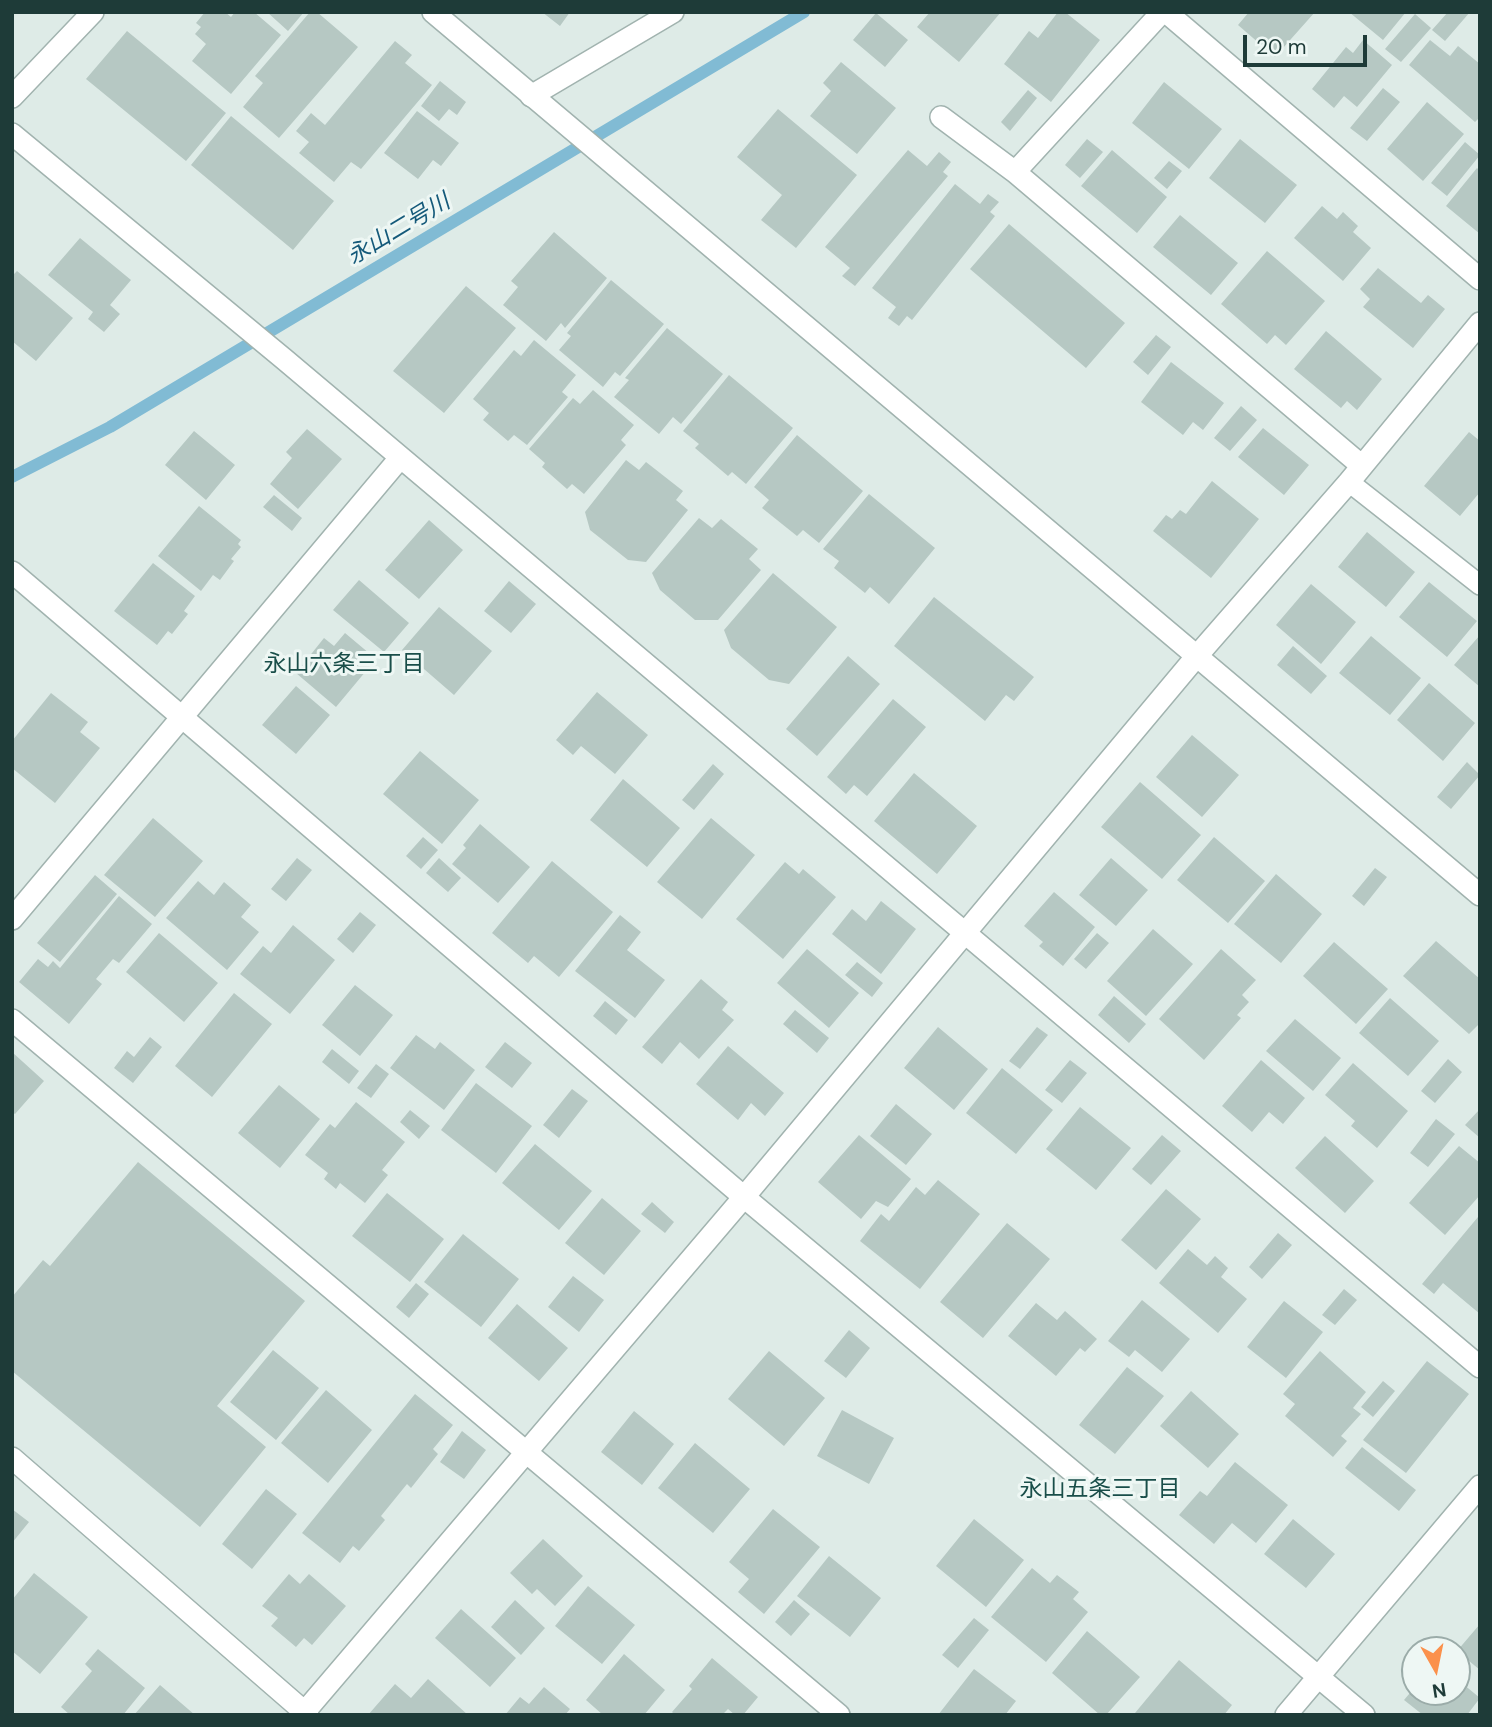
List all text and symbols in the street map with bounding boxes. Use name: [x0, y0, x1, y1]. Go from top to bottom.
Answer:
scale bar: [1247, 21, 1371, 65]
text: 20 m: [1256, 33, 1307, 61]
water label: 永山二号川: [343, 189, 455, 271]
district label: 永山六条三丁目: [264, 651, 424, 679]
district label: 永山五条三丁目: [1020, 1476, 1180, 1504]
north arrow: [1401, 1636, 1471, 1706]
text: N: [1430, 1677, 1448, 1704]

